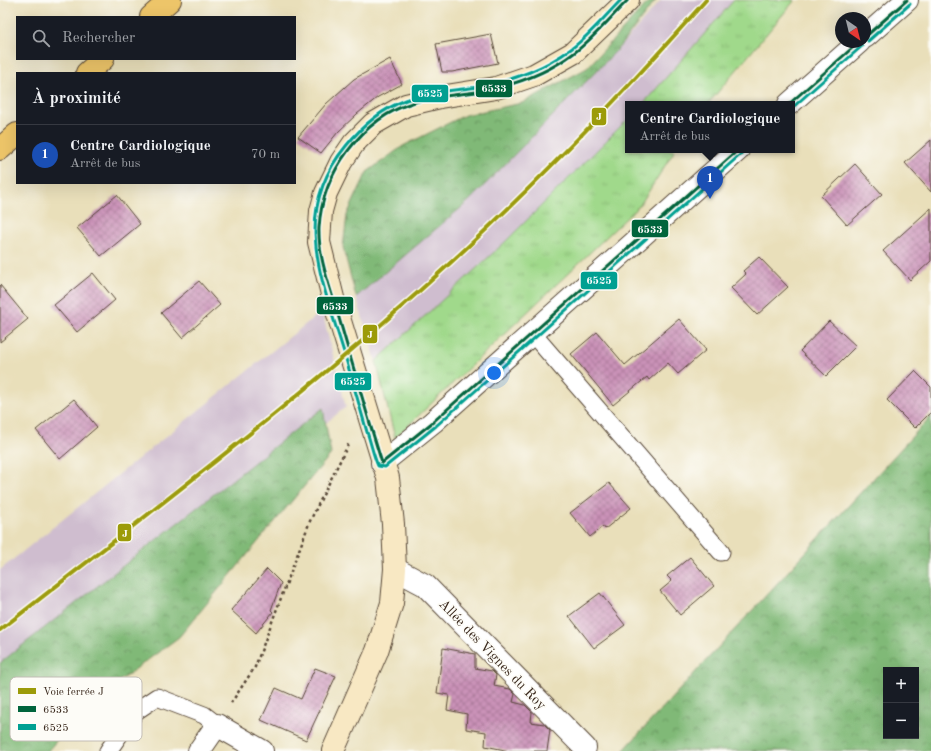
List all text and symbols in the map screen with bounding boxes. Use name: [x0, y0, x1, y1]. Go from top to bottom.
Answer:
north arrow: [835, 12, 871, 48]
search box: [16, 16, 296, 60]
icon: search: [30, 27, 52, 49]
text: Rechercher: [62, 31, 135, 46]
line badge: 6533: [475, 79, 513, 98]
line badge: 6525: [411, 84, 449, 103]
text: 6533: [481, 84, 507, 95]
text: 6525: [417, 89, 443, 100]
text: À proximité: [32, 90, 121, 107]
popup: [625, 101, 795, 153]
line badge: J: [591, 107, 607, 126]
text: J: [596, 112, 602, 123]
text: Centre Cardiologique: [640, 112, 780, 127]
text: Arrêt de bus: [640, 130, 710, 143]
text: Centre Cardiologique: [70, 139, 211, 154]
text: 1: [41, 148, 49, 161]
text: 70 m: [251, 148, 280, 161]
text: Arrêt de bus: [70, 157, 140, 170]
pin: 1: [697, 166, 723, 199]
line badge: 6533: [631, 219, 669, 238]
text: 6533: [637, 225, 663, 236]
line badge: 6525: [580, 271, 618, 290]
text: 6525: [586, 276, 612, 287]
line badge: 6533: [316, 296, 354, 315]
text: 6533: [322, 302, 348, 313]
line badge: J: [362, 324, 378, 344]
text: J: [367, 330, 373, 341]
your location: [484, 363, 504, 383]
line badge: 6525: [334, 372, 372, 391]
text: 6525: [340, 377, 366, 388]
line badge: J: [117, 523, 132, 542]
text: J: [122, 529, 128, 540]
street label: Allée des Vignes du Roy: [436, 597, 549, 713]
map controls: [883, 667, 919, 739]
button: +: [883, 667, 919, 703]
legend: [10, 677, 142, 741]
text: Voie ferrée J: [43, 687, 104, 698]
button: −: [883, 703, 919, 739]
text: 6533: [43, 705, 69, 716]
text: 6525: [43, 723, 69, 734]

